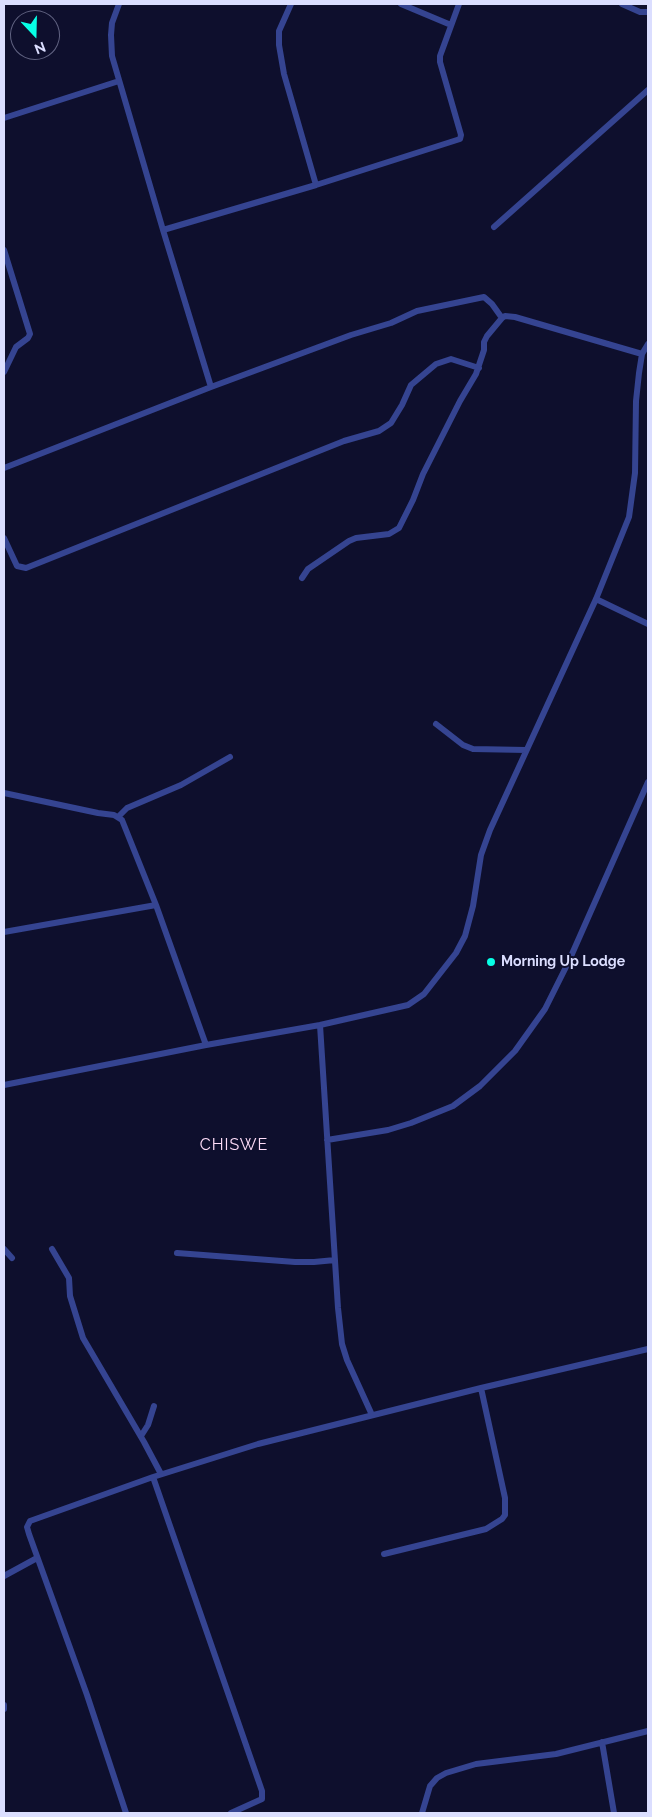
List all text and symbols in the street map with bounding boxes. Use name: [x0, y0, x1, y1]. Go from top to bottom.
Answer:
north arrow: [10, 10, 60, 60]
text: N: [32, 39, 48, 57]
place label: Morning Up Lodge: [501, 954, 625, 970]
marker: Morning Up Lodge: [485, 956, 497, 968]
district label: CHISWE: [199, 1135, 269, 1155]

